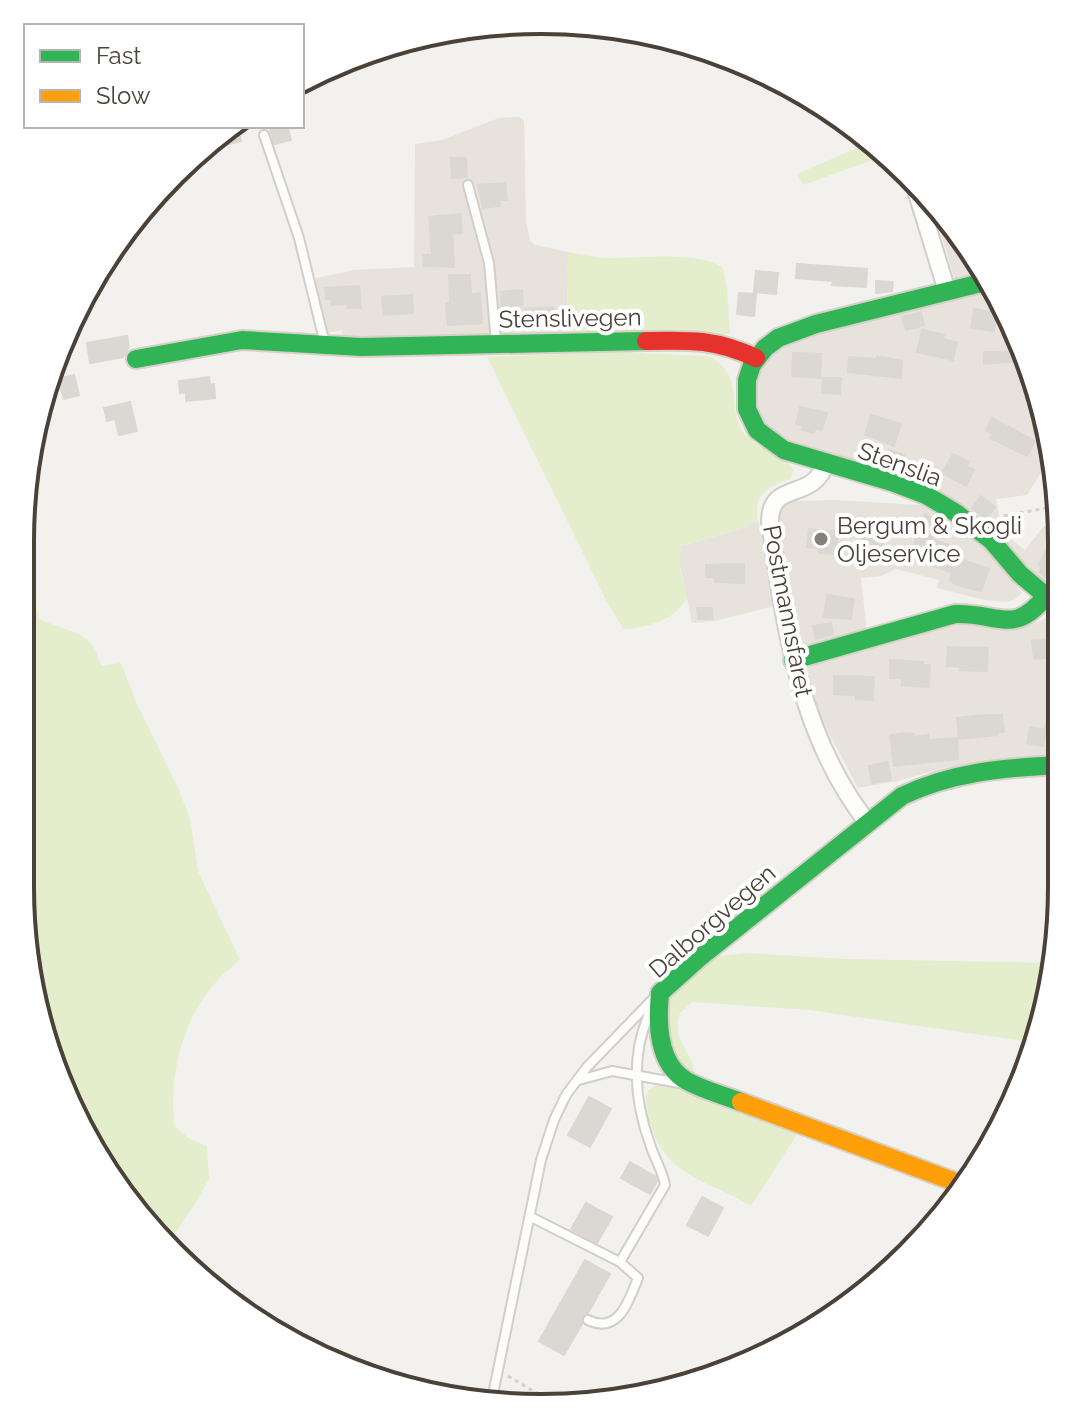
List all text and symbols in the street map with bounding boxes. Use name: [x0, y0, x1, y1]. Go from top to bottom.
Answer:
legend: [24, 24, 304, 128]
text: Fast: [96, 41, 141, 70]
text: Slow: [96, 81, 151, 110]
street label: Stenslivegen: [498, 302, 642, 334]
street label: Stenslia: [854, 436, 946, 492]
place label: Bergum & Skogli Oljeservice: [837, 511, 1022, 568]
street label: Postmannsfaret: [757, 523, 819, 699]
marker: Bergum & Skogli Oljeservice: [812, 530, 830, 548]
street label: Dalborgvegen: [643, 858, 781, 984]

